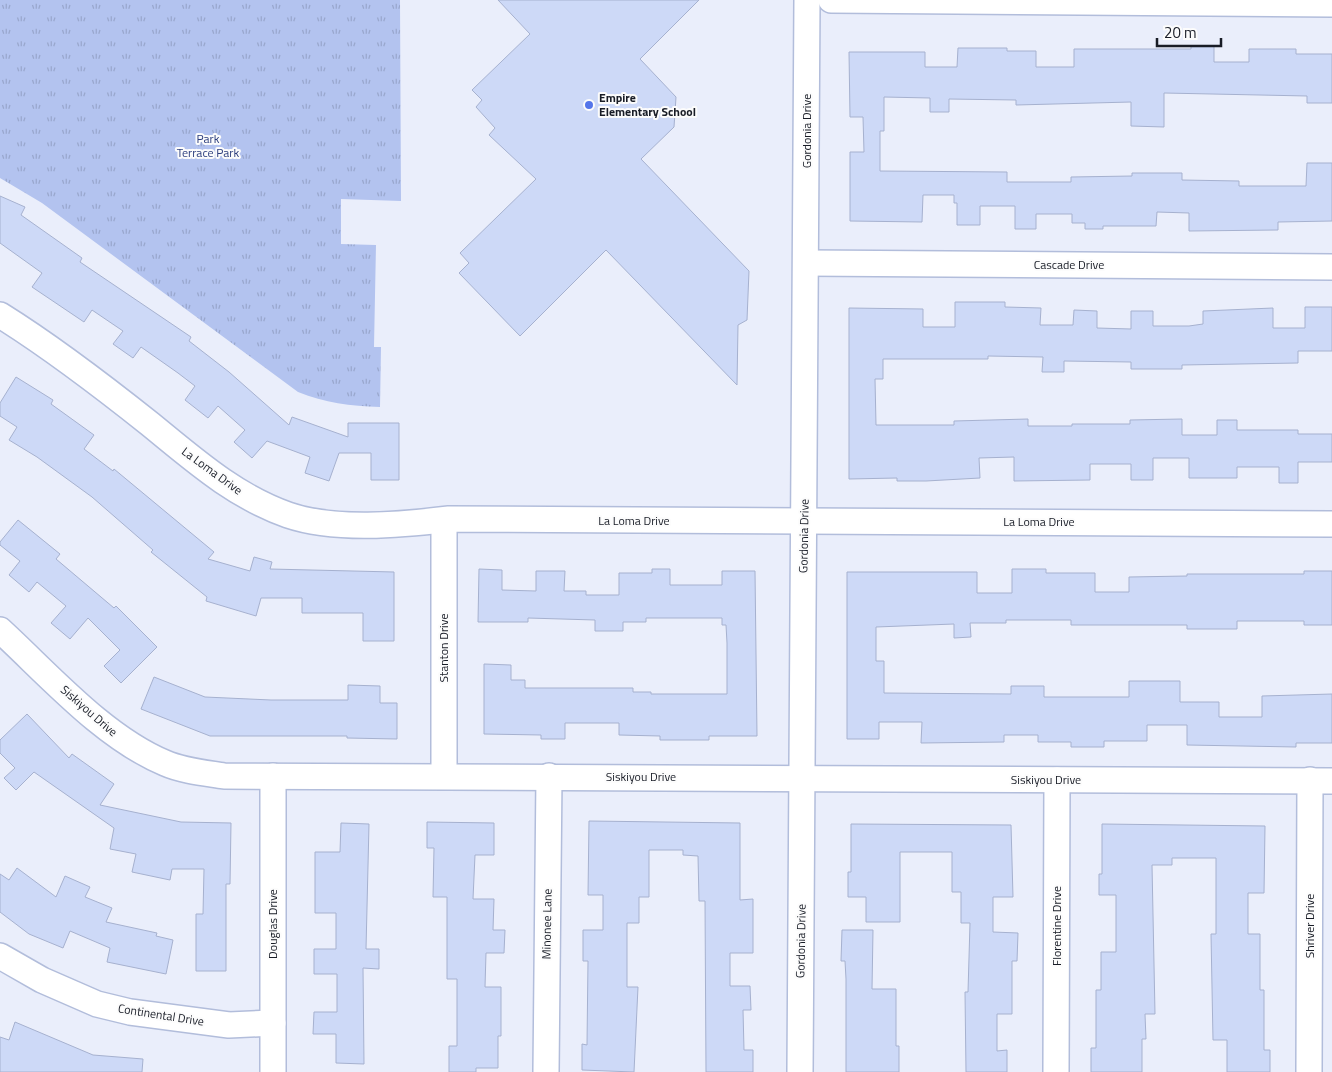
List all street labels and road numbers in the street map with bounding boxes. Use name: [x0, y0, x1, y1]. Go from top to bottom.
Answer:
street label: Gordonia Drive: [797, 94, 816, 168]
street label: Cascade Drive: [1034, 255, 1104, 274]
street label: La Loma Drive: [178, 442, 247, 499]
street label: Gordonia Drive: [793, 499, 814, 573]
street label: La Loma Drive: [598, 511, 670, 530]
street label: La Loma Drive: [1003, 512, 1075, 531]
street label: Stanton Drive: [434, 614, 453, 682]
street label: Siskiyou Drive: [57, 680, 122, 741]
street label: Siskiyou Drive: [606, 767, 676, 786]
street label: Siskiyou Drive: [1011, 770, 1081, 789]
street label: Florentine Drive: [1047, 886, 1066, 966]
street label: Minonee Lane: [536, 888, 557, 960]
street label: Douglas Drive: [263, 889, 282, 959]
street label: Shriver Drive: [1300, 894, 1319, 958]
street label: Gordonia Drive: [790, 904, 811, 978]
street label: Continental Drive: [117, 998, 205, 1031]

